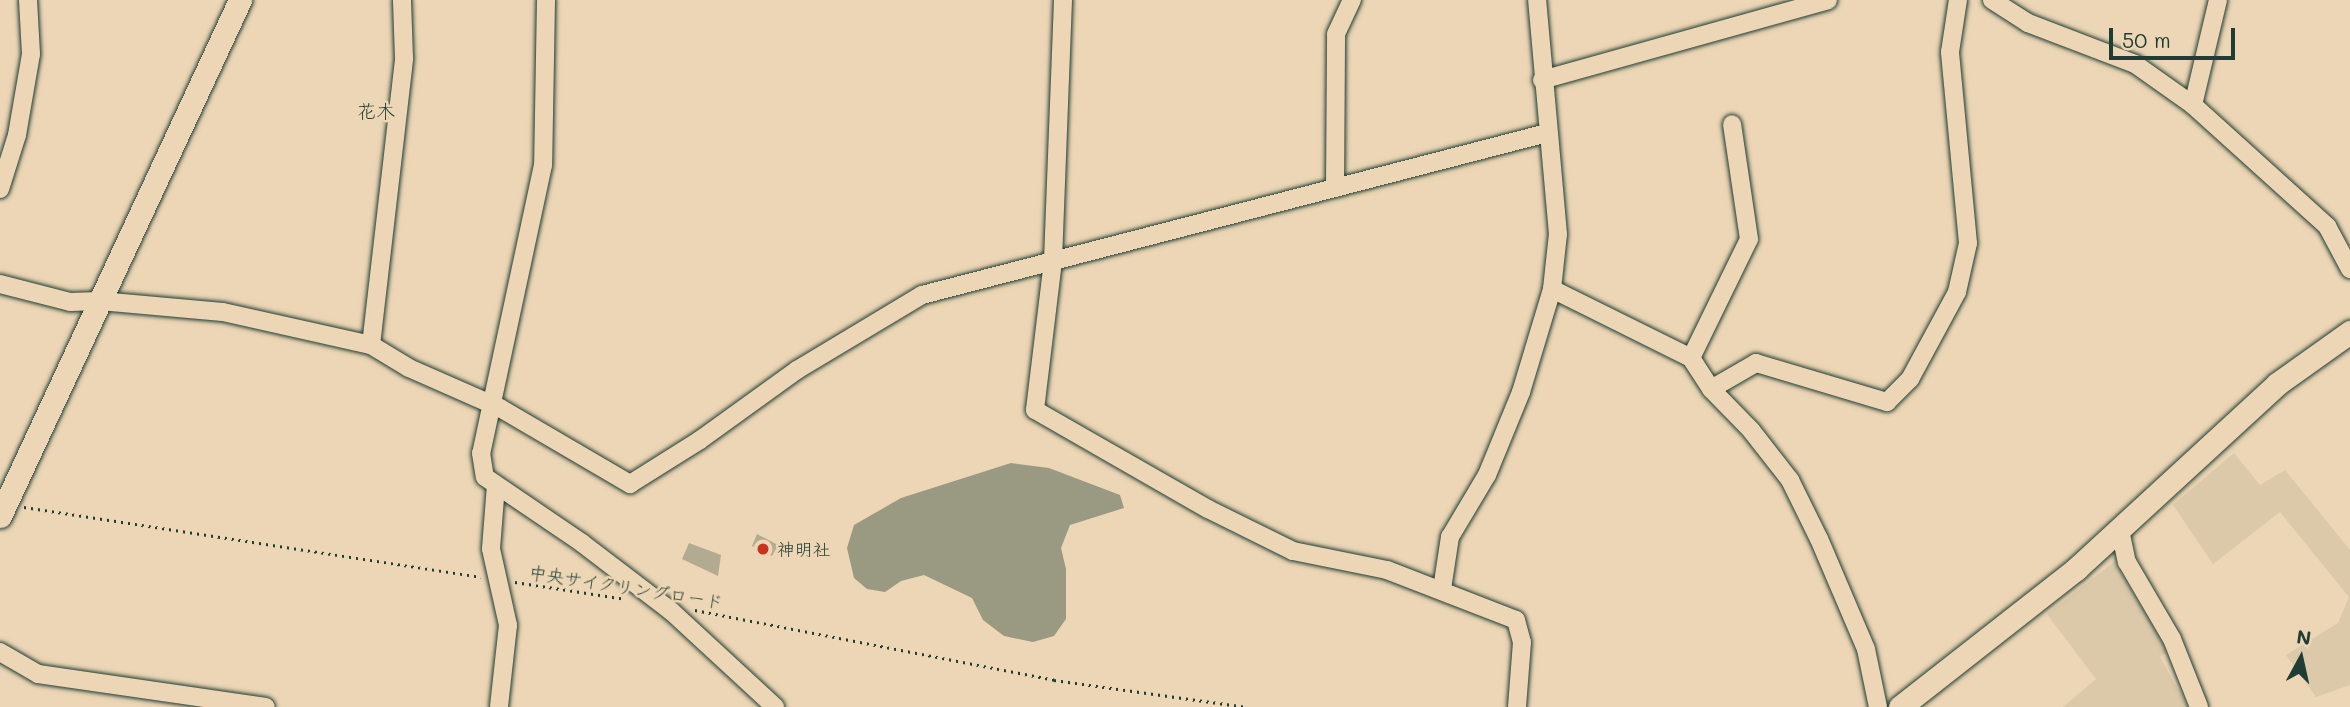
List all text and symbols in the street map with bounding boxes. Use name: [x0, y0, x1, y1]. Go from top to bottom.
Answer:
scale bar: [2112, 14, 2238, 58]
text: 50 m: [2122, 26, 2171, 53]
district label: 花木: [357, 100, 395, 122]
place label: 神明社: [777, 538, 831, 560]
marker: 神明社: [755, 541, 771, 557]
street label: 中央サイクリングロード: [527, 561, 725, 613]
north arrow: [2266, 623, 2336, 693]
text: N: [2295, 623, 2313, 650]

